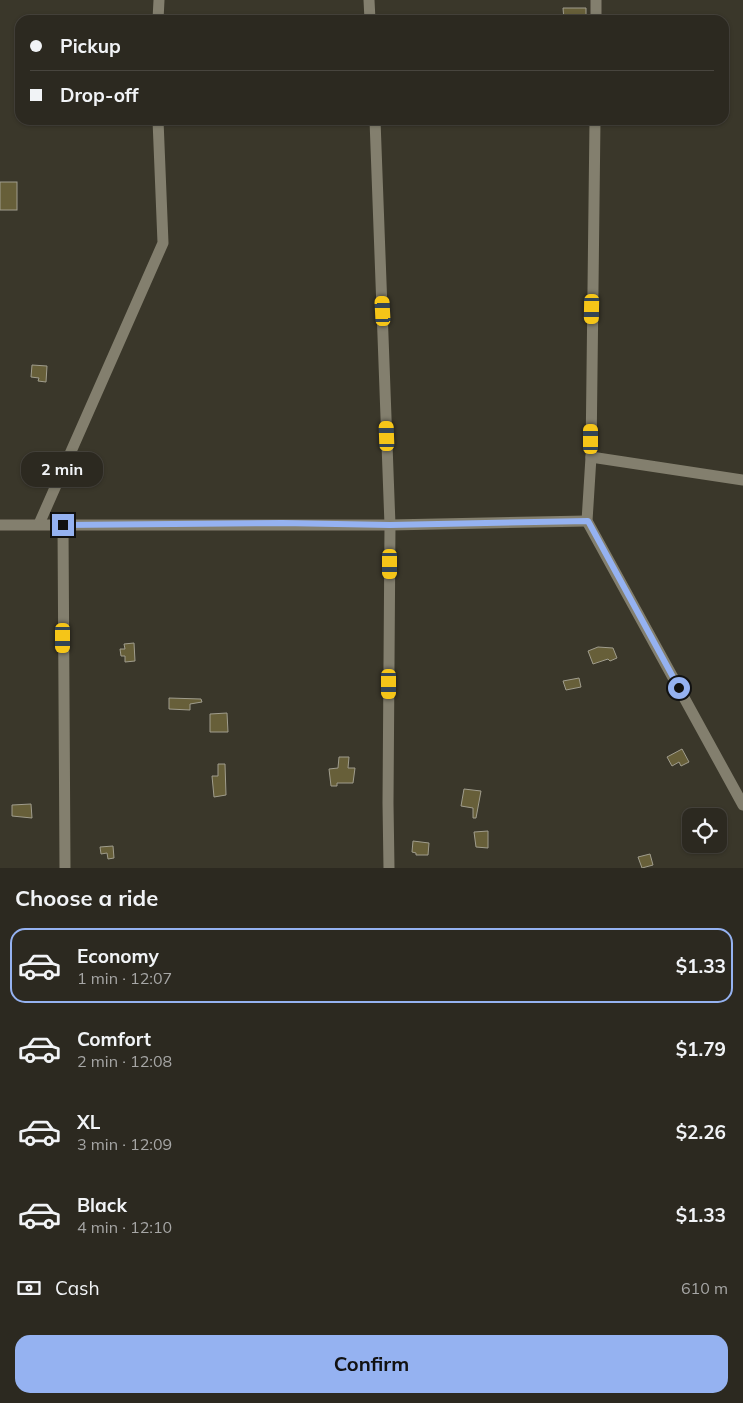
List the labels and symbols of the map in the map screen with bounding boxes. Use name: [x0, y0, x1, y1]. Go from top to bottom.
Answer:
car: [584, 294, 599, 324]
car: [374, 296, 391, 326]
car: [378, 421, 395, 451]
car: [583, 424, 598, 454]
callout: 2 min: [22, 452, 104, 488]
route end: [52, 514, 74, 536]
car: [382, 549, 397, 579]
car: [55, 623, 70, 653]
car: [381, 669, 396, 699]
route start: [668, 677, 690, 699]

